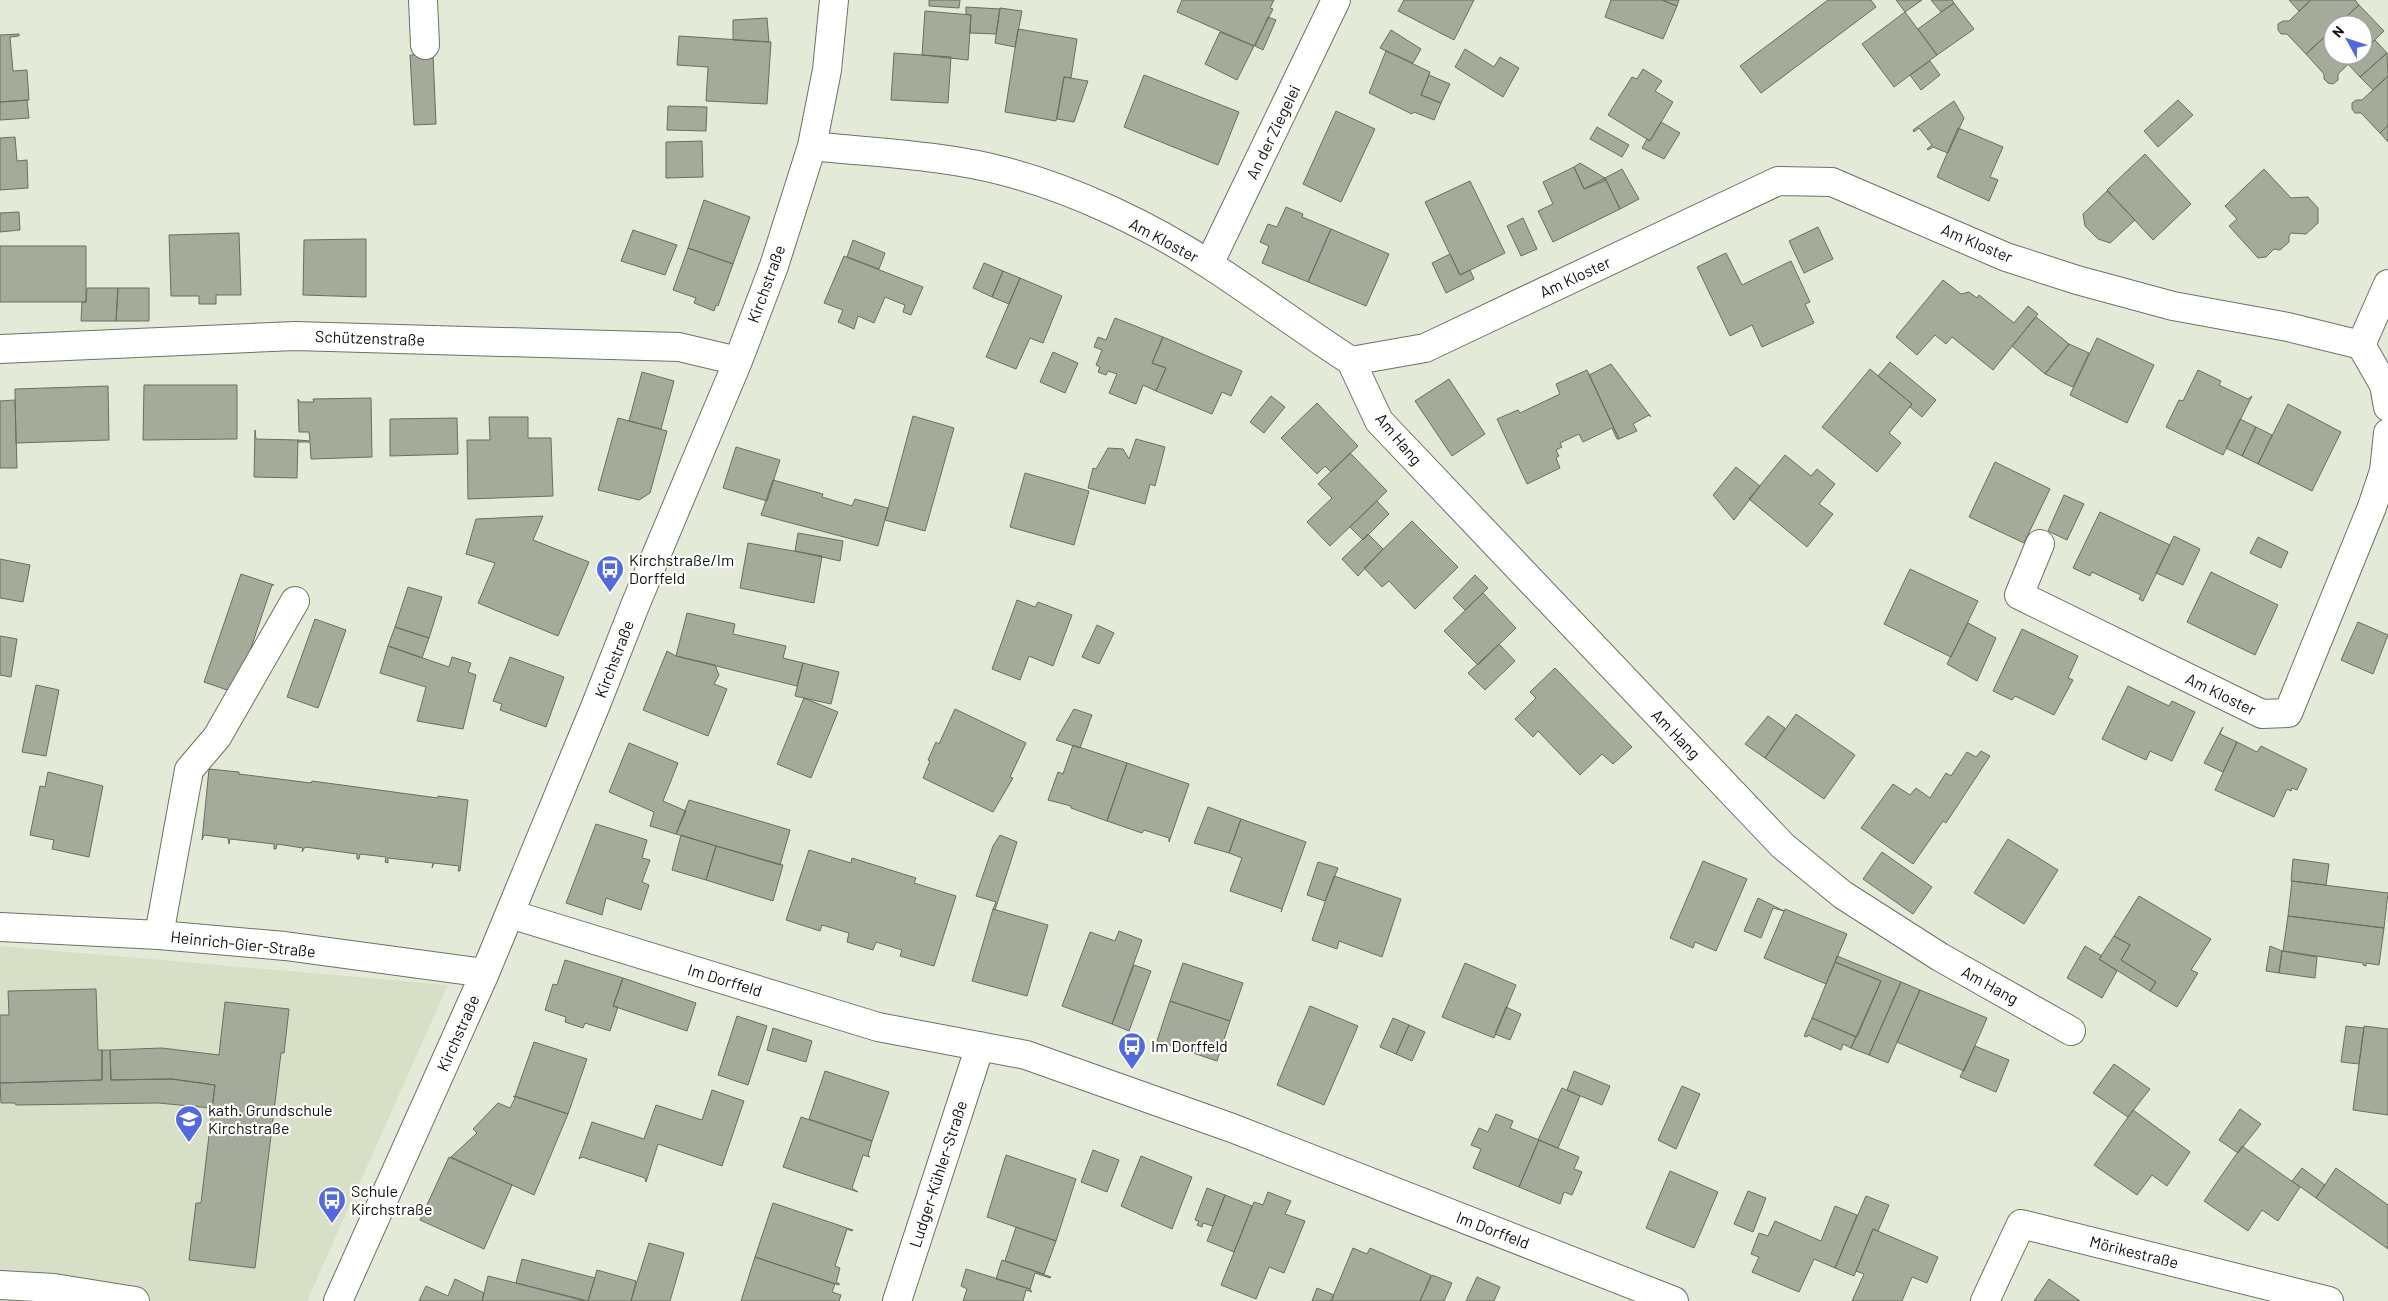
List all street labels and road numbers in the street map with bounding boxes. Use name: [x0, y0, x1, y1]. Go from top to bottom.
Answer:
street label: An der Ziegelei: [1242, 82, 1304, 182]
street label: Am Kloster: [1126, 213, 1202, 266]
street label: Am Kloster: [1939, 219, 2016, 266]
street label: Kirchstraße: [743, 242, 788, 325]
street label: Am Kloster: [1536, 252, 1613, 301]
street label: Schützenstraße: [315, 326, 425, 349]
street label: Am Hang: [1372, 409, 1427, 469]
street label: Kirchstraße: [590, 617, 637, 700]
street label: Am Kloster: [2183, 668, 2260, 719]
street label: Am Hang: [1648, 705, 1705, 763]
street label: Heinrich-Gier-Straße: [170, 926, 317, 961]
street label: Im Dorffeld: [686, 959, 765, 1000]
street label: Am Hang: [1959, 961, 2022, 1008]
street label: Kirchstraße: [432, 992, 483, 1074]
street label: Ludger-Kühler-Straße: [905, 1098, 970, 1250]
street label: Im Dorffeld: [1454, 1207, 1532, 1252]
street label: Mörikestraße: [2088, 1231, 2181, 1272]

